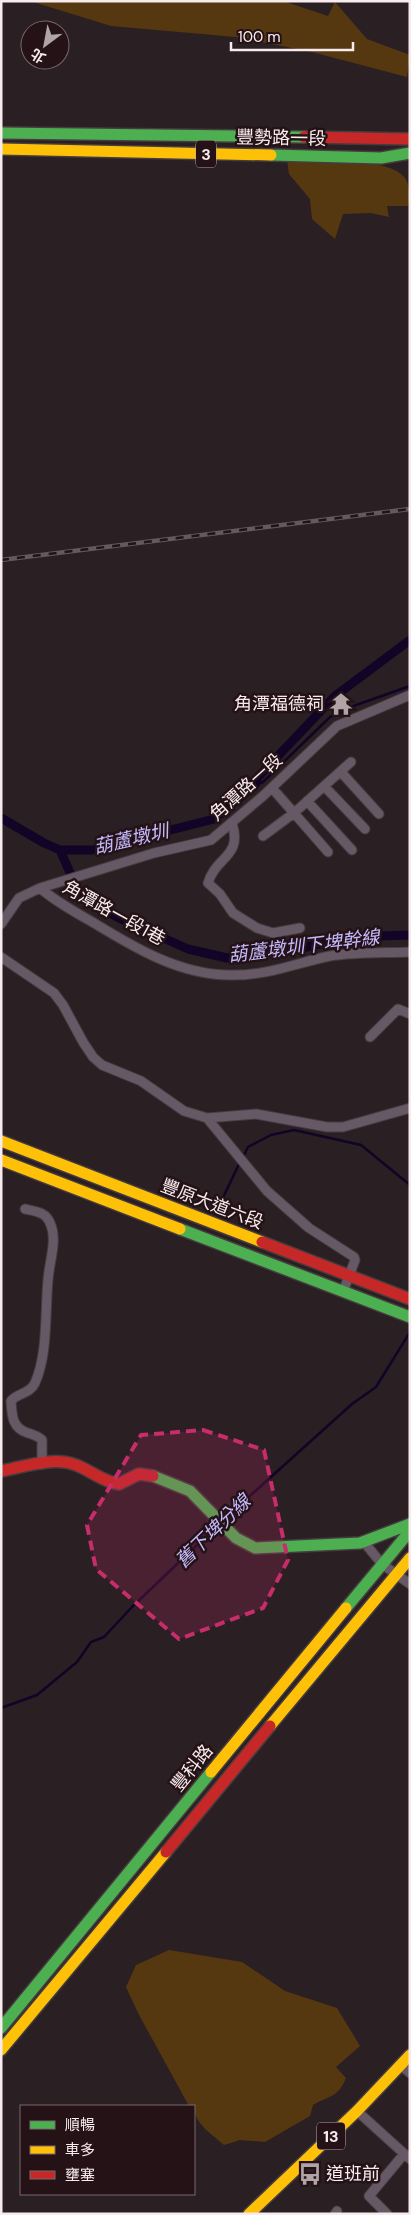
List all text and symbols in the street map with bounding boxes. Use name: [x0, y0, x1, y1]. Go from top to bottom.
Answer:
north arrow: [20, 20, 70, 70]
scale bar: [231, 20, 354, 52]
text: 100 m: [238, 27, 281, 47]
text: 北: [27, 45, 49, 67]
street label: 豐勢路一段: [236, 125, 326, 151]
road number: 3: [196, 140, 216, 168]
temple icon: 角潭福德祠: [328, 691, 354, 717]
place label: 角潭福德祠: [234, 692, 324, 716]
street label: 角潭路一段: [205, 748, 287, 826]
water label: 葫蘆墩圳: [91, 818, 174, 860]
street label: 角潭路一段1巷: [58, 875, 170, 951]
water label: 葫蘆墩圳下埤幹線: [227, 924, 383, 968]
street label: 豐原大道六段: [157, 1173, 267, 1235]
water label: 舊下埤分線: [170, 1488, 257, 1573]
street label: 豐科路: [166, 1739, 218, 1797]
legend: [20, 2105, 195, 2195]
text: 順暢: [65, 2115, 95, 2135]
road number: 13: [317, 2122, 345, 2150]
text: 車多: [65, 2140, 95, 2160]
bus stop icon: 道班前: [297, 2161, 323, 2187]
place label: 道班前: [326, 2162, 380, 2186]
text: 壅塞: [65, 2165, 95, 2185]

